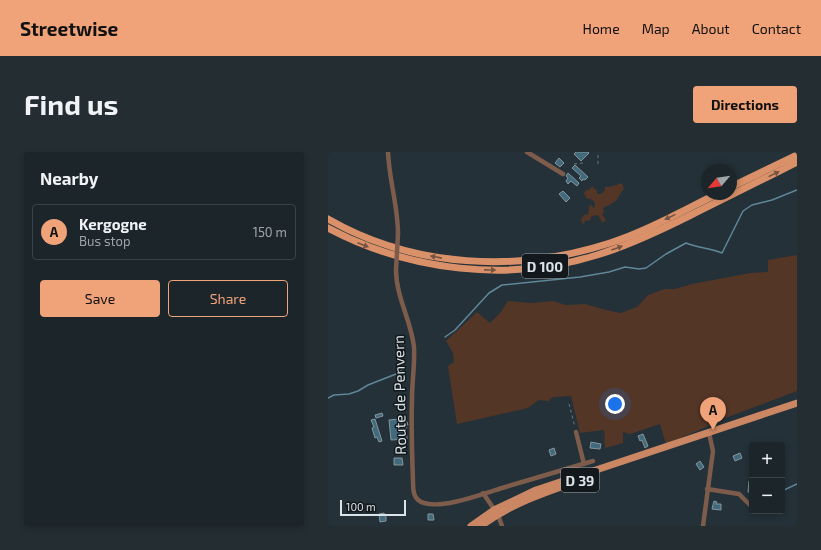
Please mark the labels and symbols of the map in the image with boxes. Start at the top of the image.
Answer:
north arrow [701,164,737,200]
one-way arrow [769,170,780,177]
one-way arrow [664,214,676,220]
one-way arrow [358,242,370,248]
one-way arrow [612,245,624,251]
one-way arrow [429,254,442,260]
road number: D 100 [522,254,568,278]
one-way arrow [484,267,497,273]
street label: Route de Penvern [389,335,409,455]
your location [605,394,625,414]
pin: A [700,397,726,430]
road number: D 39 [561,468,599,492]
scale bar [340,498,406,517]

